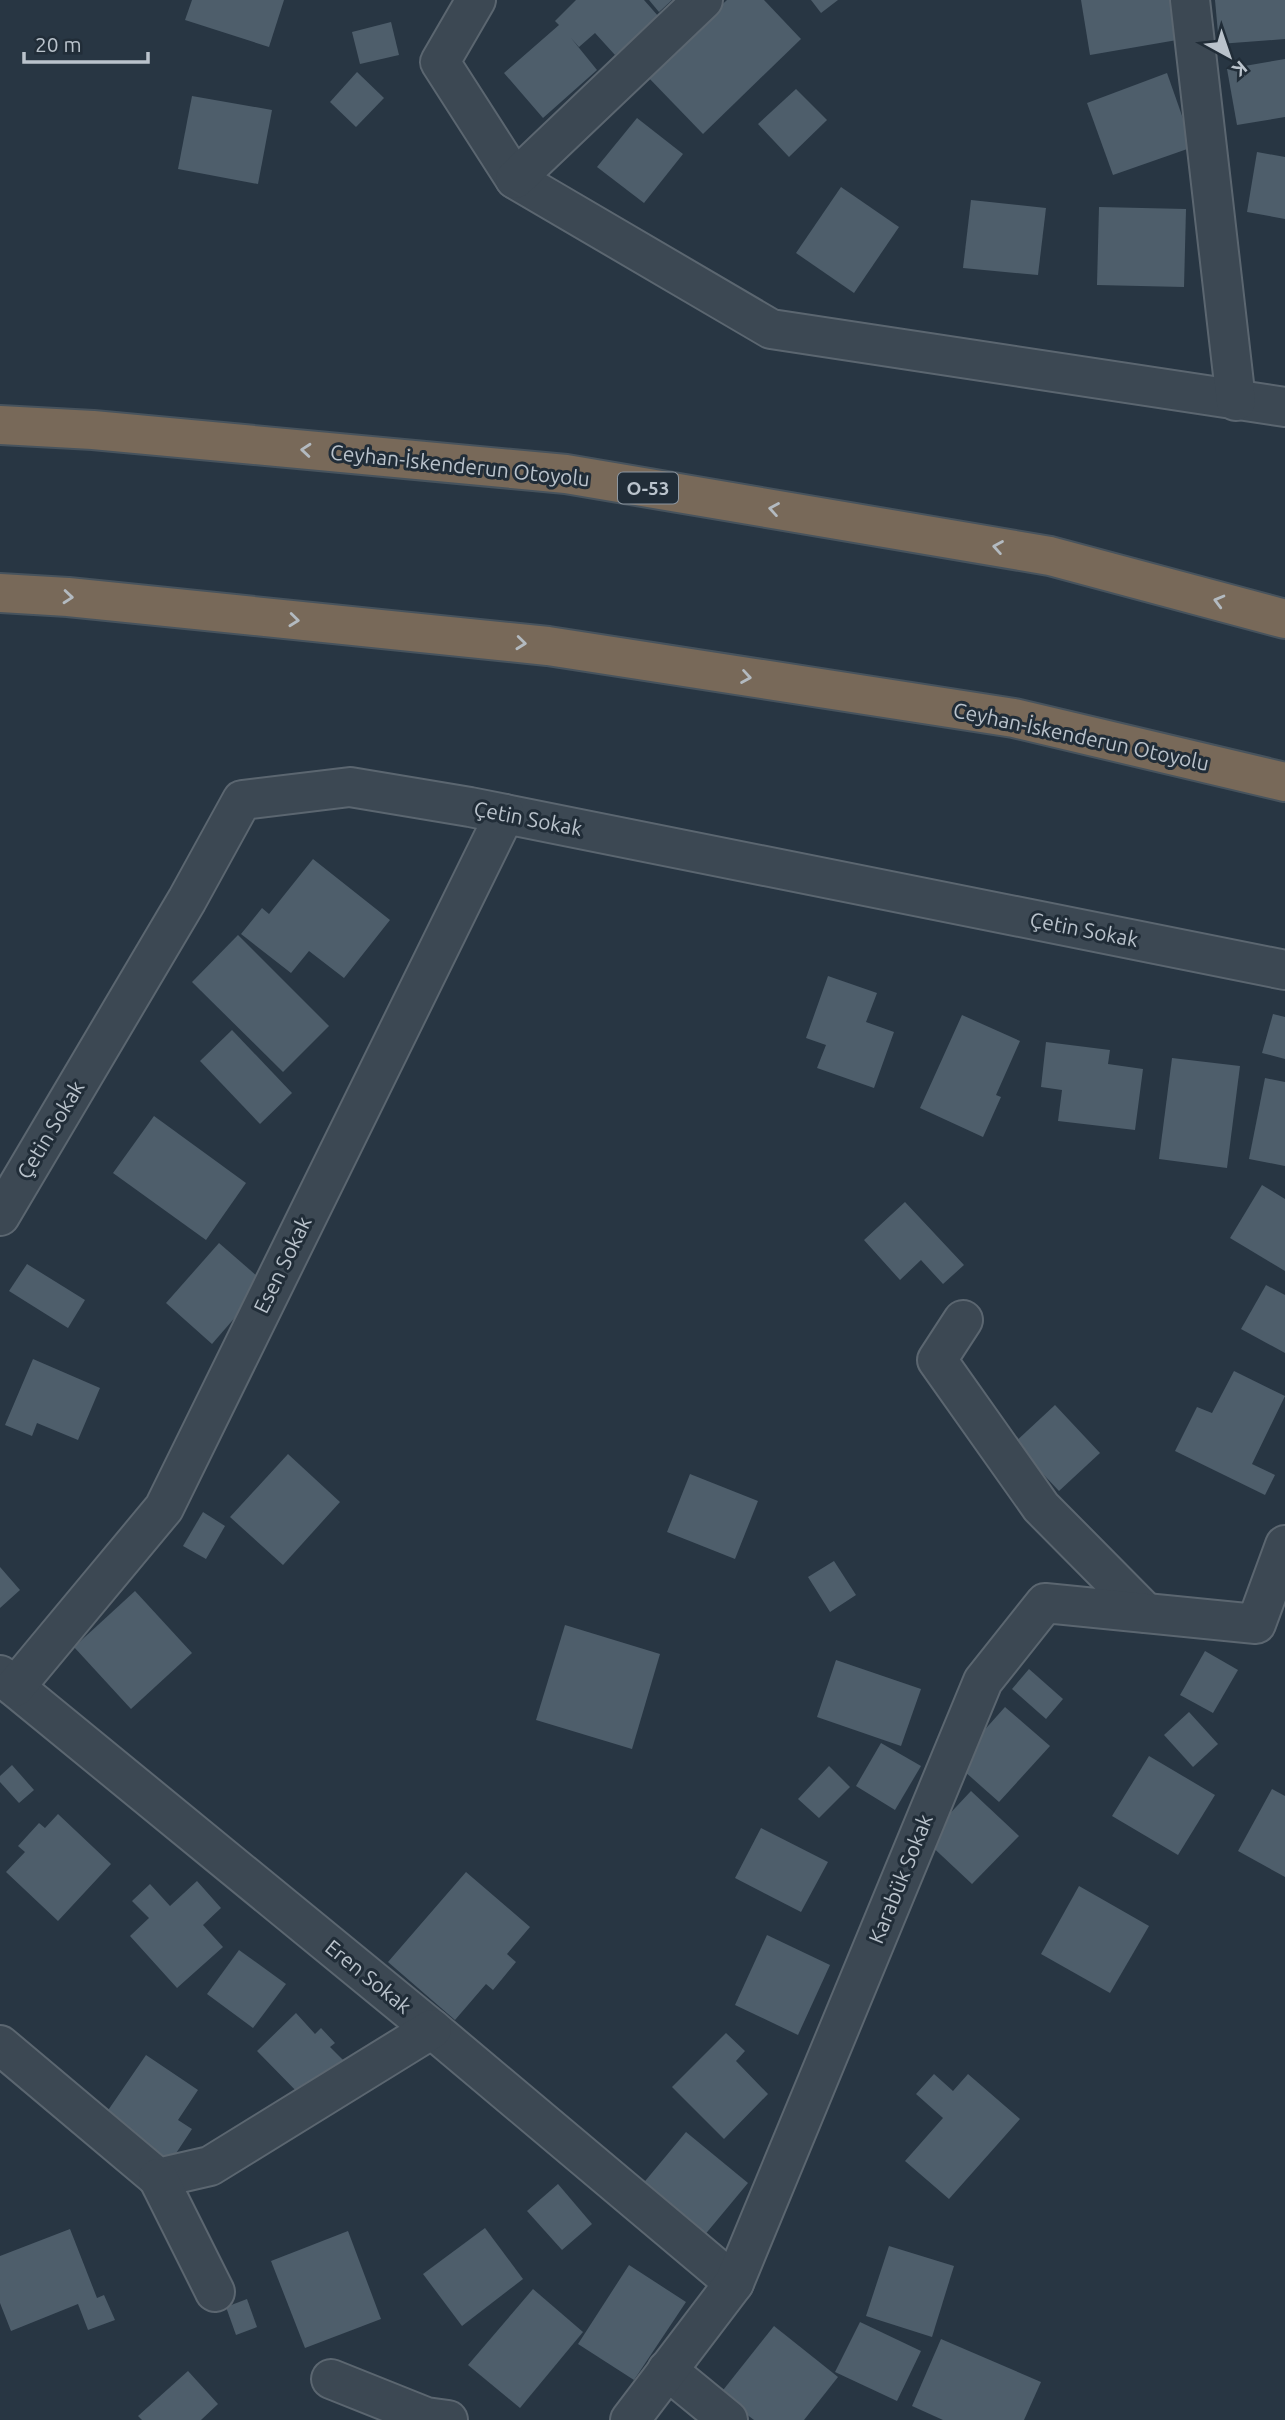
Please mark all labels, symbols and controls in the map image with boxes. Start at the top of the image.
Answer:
scale bar [24,21,149,65]
north arrow [1194,21,1264,91]
text: 20 m [35,32,82,56]
text: K [1228,57,1252,82]
street label: Ceyhan-İskenderun Otoyolu [329,439,591,491]
one-way arrow [300,443,311,458]
road number: O-53 [618,472,678,503]
one-way arrow [768,502,780,517]
one-way arrow [992,540,1004,555]
one-way arrow [63,589,74,604]
one-way arrow [1213,595,1225,610]
one-way arrow [289,612,300,627]
one-way arrow [515,636,527,651]
one-way arrow [740,669,752,684]
street label: Ceyhan-İskenderun Otoyolu [951,697,1211,775]
street label: Çetin Sokak [472,796,585,840]
street label: Çetin Sokak [1028,907,1141,951]
street label: Çetin Sokak [12,1076,89,1183]
street label: Esen Sokak [248,1212,316,1317]
street label: Karabük Sokak [863,1810,937,1947]
street label: Eren Sokak [321,1934,417,2018]

